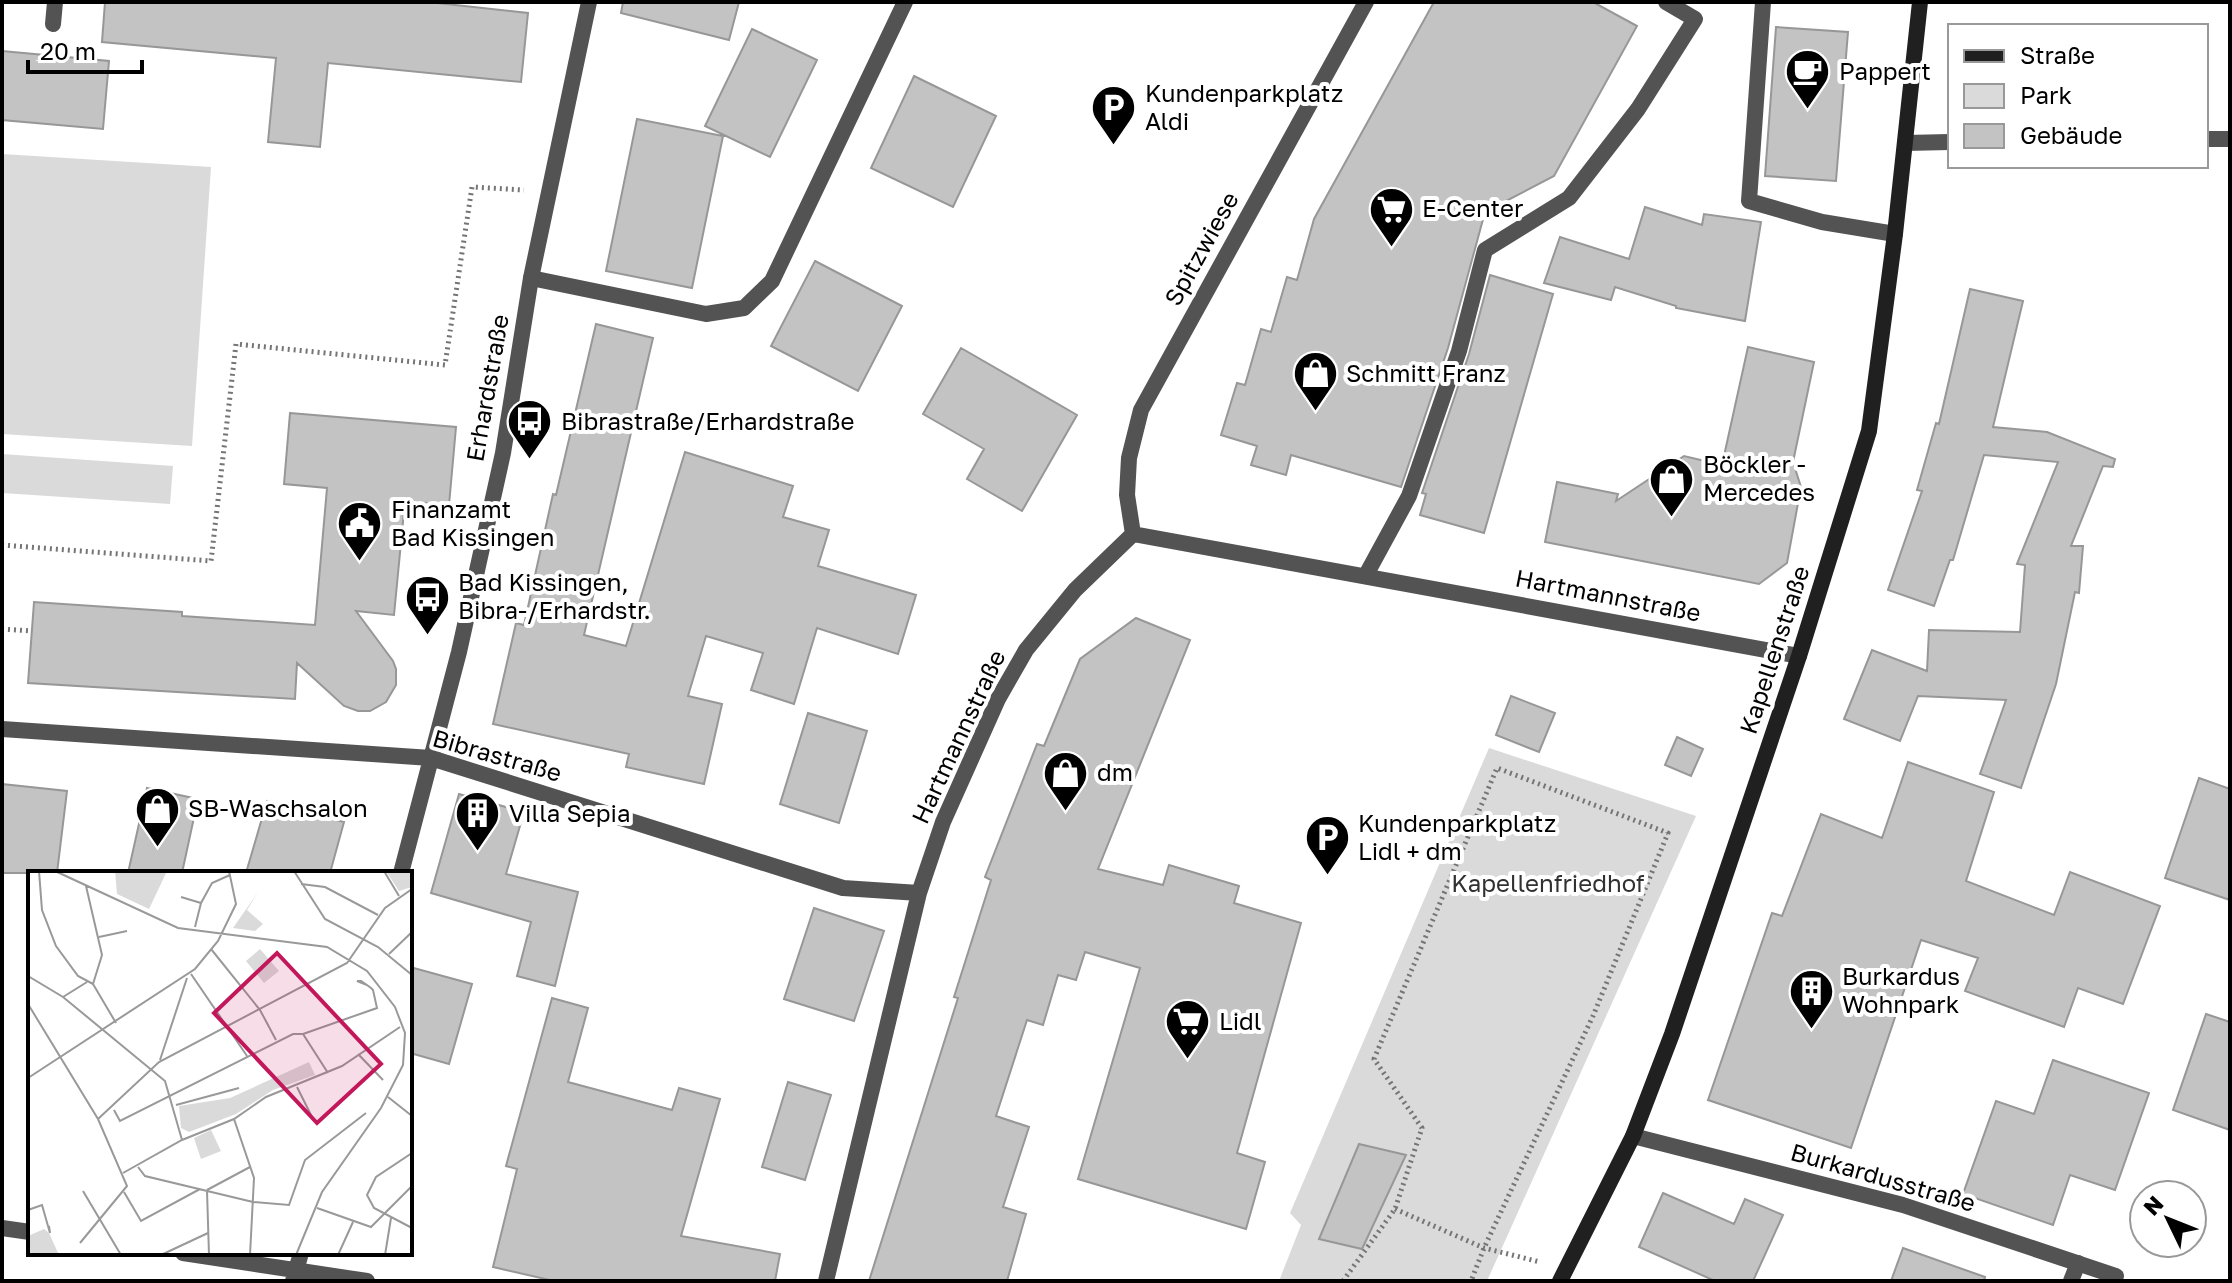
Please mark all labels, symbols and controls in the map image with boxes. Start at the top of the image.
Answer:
scale bar [28,24,142,74]
legend [1948,24,2208,168]
text: 20 m [40,36,96,65]
text: Straße [2020,40,2095,69]
cafe icon: Pappert [1784,48,1832,111]
place label: Pappert [1839,56,1931,85]
place label: Kundenparkplatz Aldi [1145,78,1343,135]
text: Park [2020,80,2072,109]
parking icon: Kundenparkplatz Aldi [1090,84,1138,147]
text: Gebäude [2020,120,2122,149]
supermarket icon: E-Center [1367,185,1415,248]
street label: Spitzwiese [1158,186,1244,310]
place label: E-Center [1422,193,1523,222]
street label: Erhardstraße [459,312,514,464]
shop icon: Schmitt Franz [1291,350,1339,413]
place label: Schmitt Franz [1346,358,1506,387]
bus stop icon: Bibrastraße/Erhardstraße [506,398,554,461]
place label: Bibrastraße/Erhardstraße [561,406,854,435]
place label: Böckler - Mercedes [1703,449,1815,506]
shop icon: Böckler - Mercedes [1648,455,1696,518]
place label: Finanzamt Bad Kissingen [391,494,554,551]
public building icon: Finanzamt Bad Kissingen [336,500,384,563]
street label: Hartmannstraße [1513,562,1704,627]
street label: Kapellenstraße [1733,562,1814,737]
place label: Bad Kissingen, Bibra-/Erhardstr. [458,567,651,624]
bus stop icon: Bad Kissingen, Bibra-/Erhardstr. [403,573,451,636]
street label: Hartmannstraße [905,645,1011,828]
street label: Bibrastraße [430,722,565,787]
shop icon: dm [1042,749,1090,812]
place label: dm [1097,757,1133,786]
shop icon: SB-Waschsalon [133,785,181,848]
building icon: Villa Sepia [454,790,502,853]
place label: SB-Waschsalon [188,793,368,822]
place label: Villa Sepia [509,798,630,827]
place label: Kundenparkplatz Lidl + dm [1358,808,1556,865]
parking icon: Kundenparkplatz Lidl + dm [1303,814,1351,877]
park label: Kapellenfriedhof [1451,868,1645,897]
inset map [28,871,412,1255]
place label: Burkardus Wohnpark [1842,961,1960,1018]
building icon: Burkardus Wohnpark [1787,967,1835,1030]
supermarket icon: Lidl [1164,998,1212,1061]
place label: Lidl [1219,1006,1262,1035]
street label: Burkardusstraße [1788,1136,1979,1217]
north arrow [2128,1179,2208,1259]
text: N [2137,1190,2169,1220]

